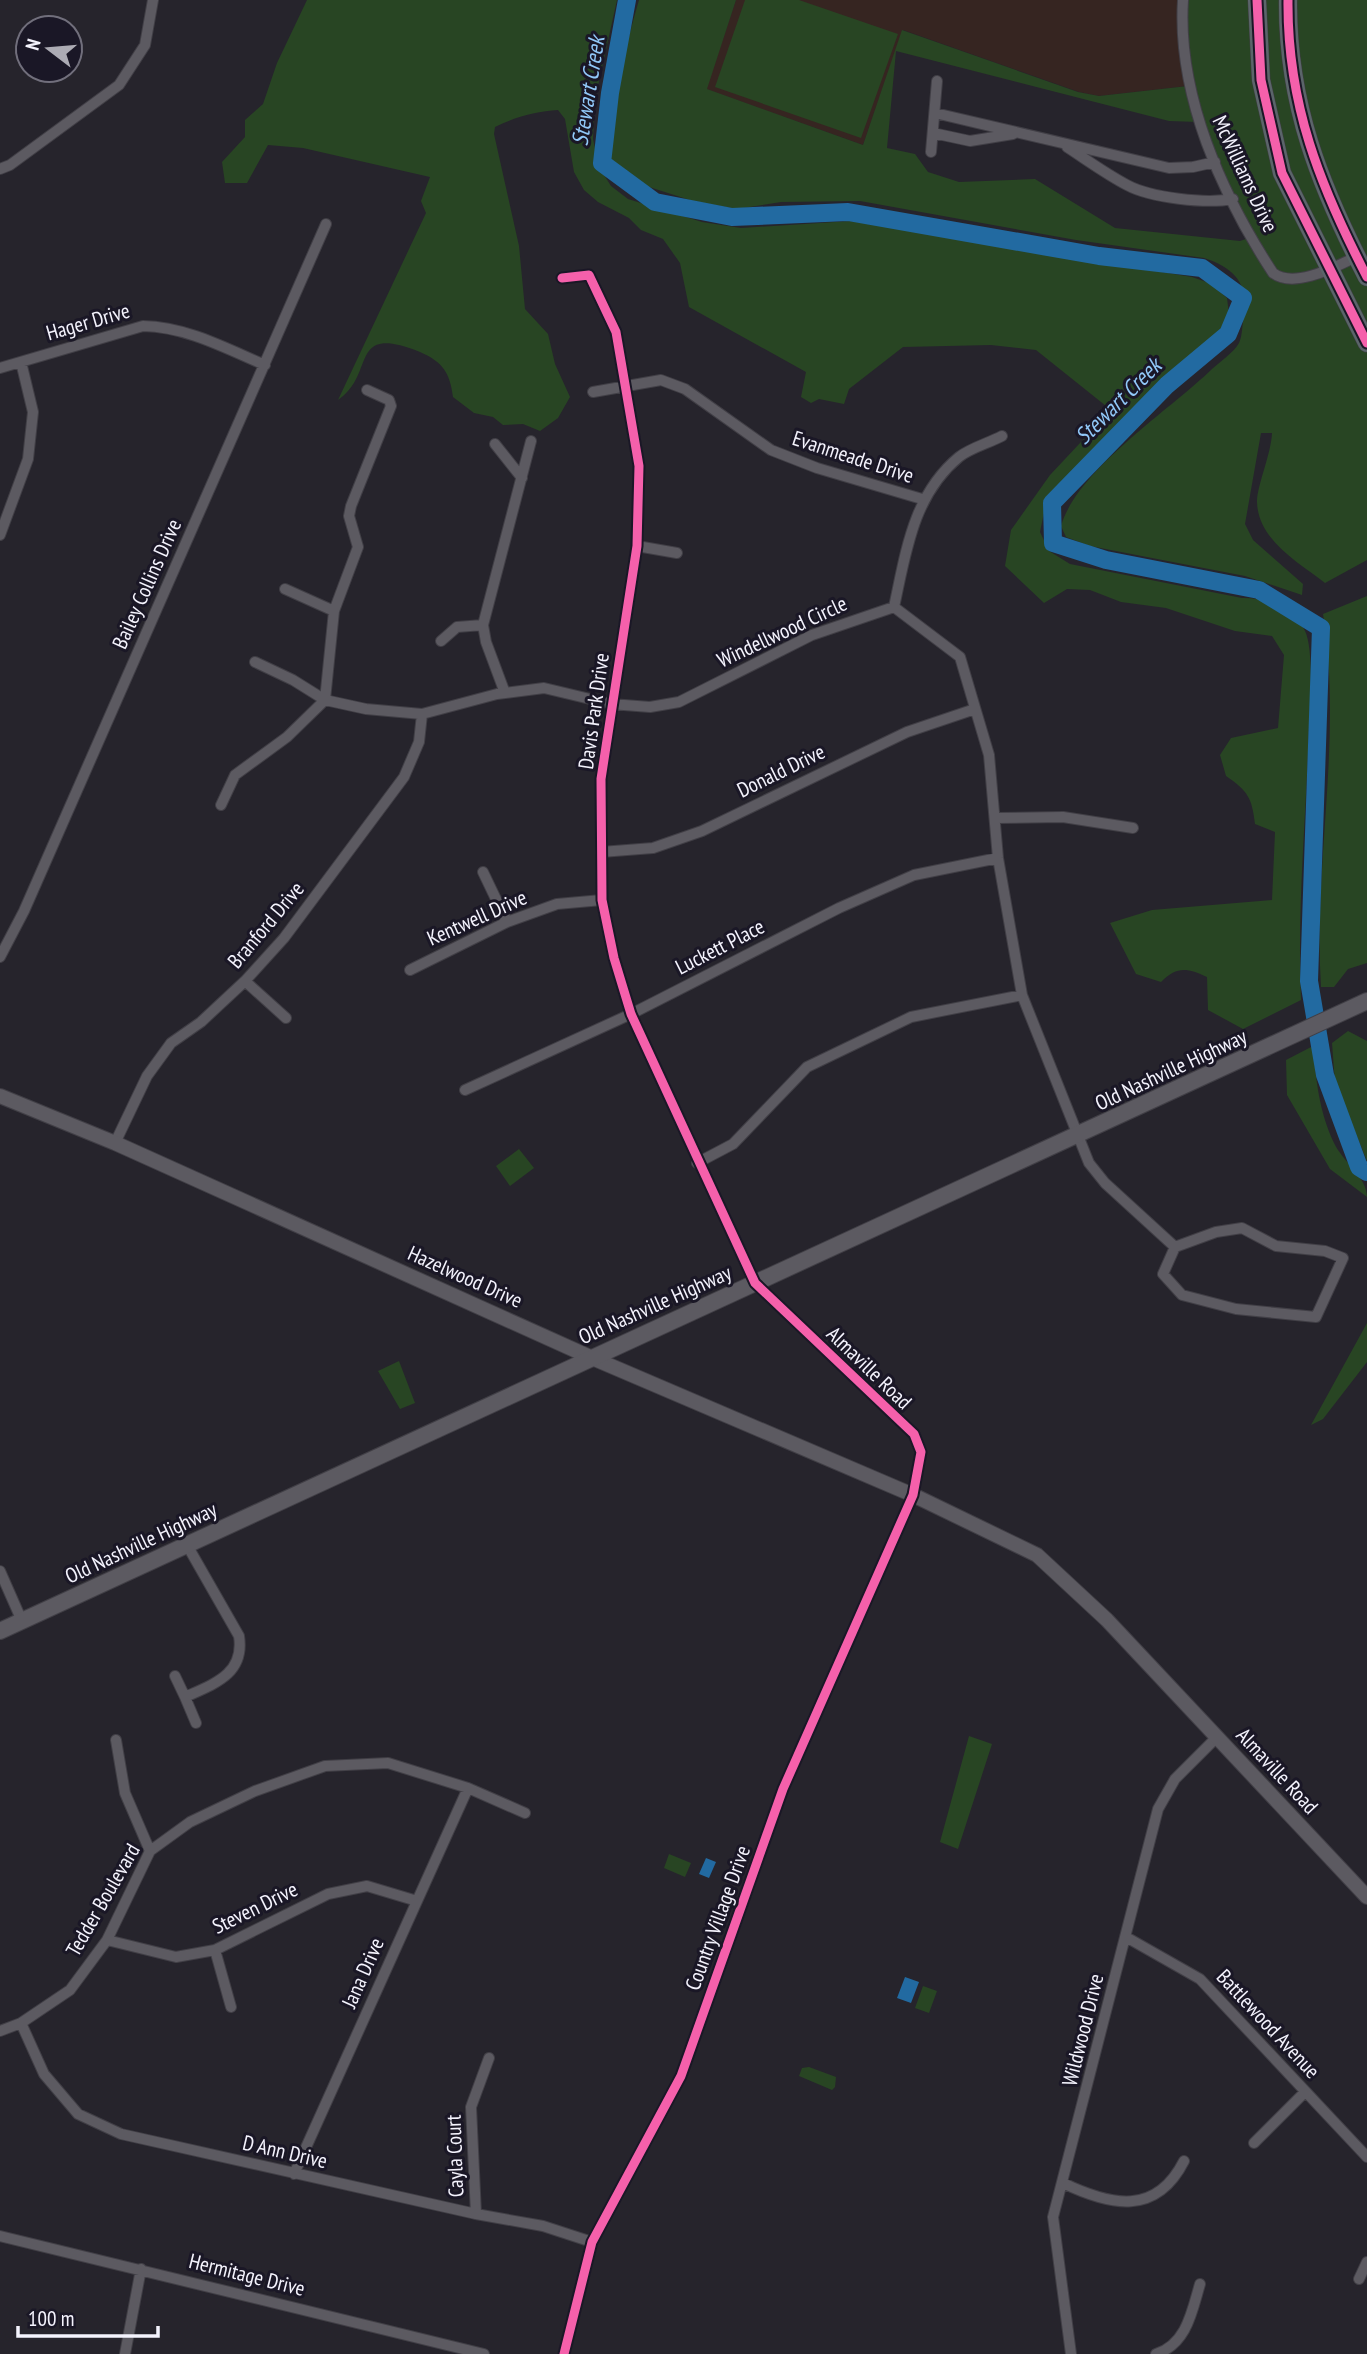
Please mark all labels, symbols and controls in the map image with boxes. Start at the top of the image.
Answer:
north arrow [14,14,84,84]
water label: Stewart Creek [565,31,611,148]
text: N [20,36,46,53]
street label: McWilliams Drive [1207,111,1284,236]
street label: Hager Drive [43,297,133,346]
water label: Stewart Creek [1068,349,1169,450]
street label: Evanmeade Drive [789,424,917,489]
street label: Bailey Collins Drive [106,515,187,653]
street label: Windellwood Circle [713,590,851,673]
street label: Davis Park Drive [572,651,615,771]
street label: Donald Drive [732,738,829,803]
street label: Branford Drive [222,876,310,974]
street label: Kentwell Drive [423,884,531,952]
street label: Luckett Place [671,913,769,980]
street label: Old Nashville Highway [1091,1023,1251,1117]
street label: Hazelwood Drive [404,1239,527,1314]
street label: Old Nashville Highway [574,1259,735,1350]
street label: Almaville Road [821,1320,918,1415]
street label: Old Nashville Highway [61,1496,221,1590]
street label: Almaville Road [1231,1722,1324,1819]
street label: Tedder Boulevard [59,1839,146,1961]
street label: Country Village Drive [679,1842,756,1994]
street label: Steven Drive [208,1875,302,1940]
street label: Jana Drive [335,1934,390,2013]
street label: Battlewood Avenue [1211,1963,1326,2084]
street label: Wildwood Drive [1056,1971,1109,2089]
street label: Cayla Court [440,2114,469,2198]
street label: D Ann Drive [240,2129,330,2174]
street label: Hermitage Drive [186,2247,308,2302]
scale bar [18,2294,158,2338]
text: 100 m [28,2305,74,2332]

